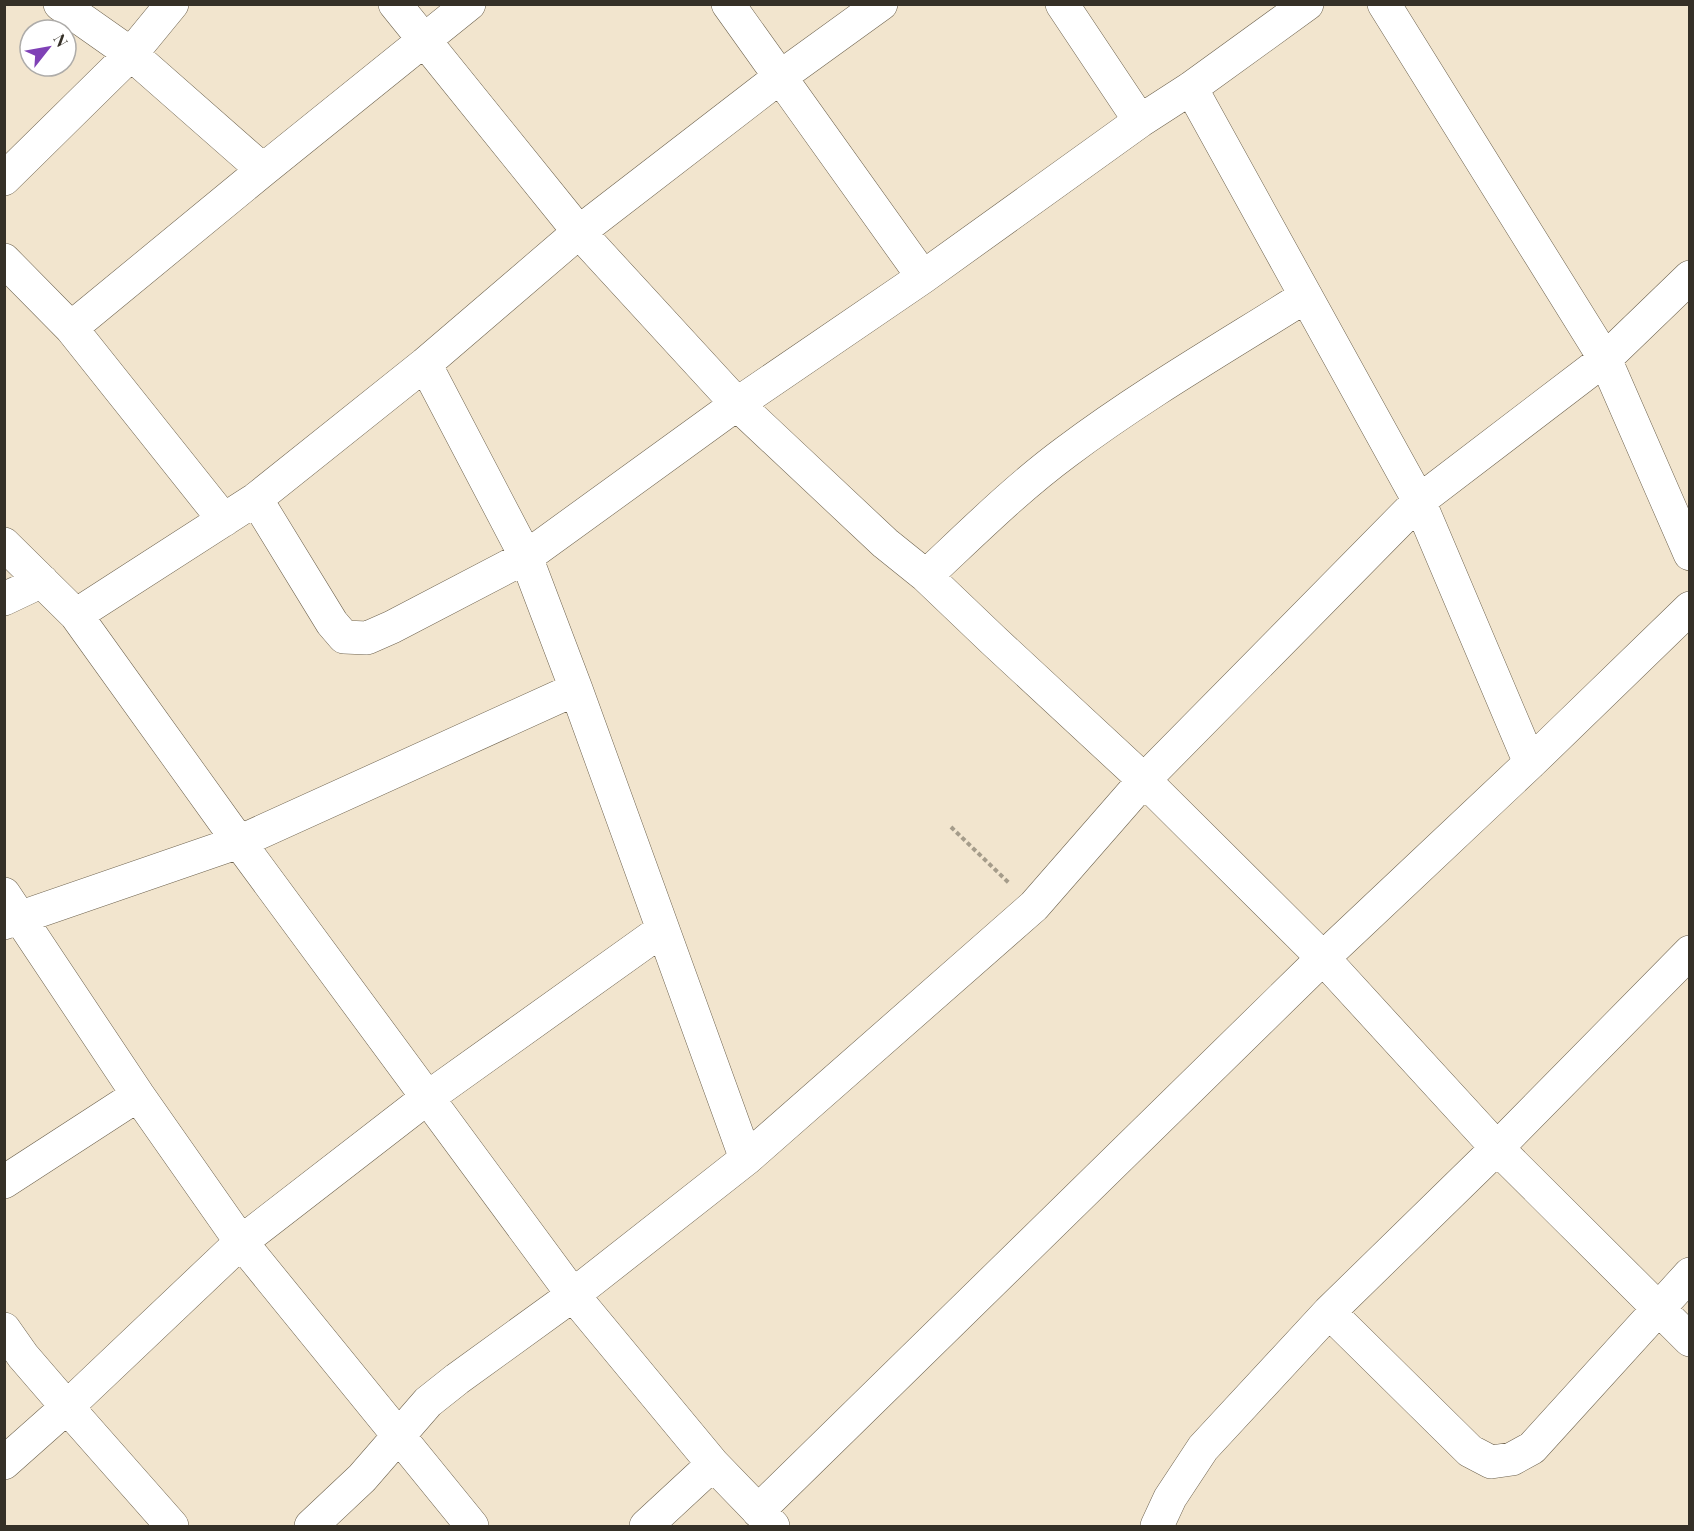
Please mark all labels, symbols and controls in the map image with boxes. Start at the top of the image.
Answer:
north arrow [18,18,78,78]
text: N [49,30,73,51]

